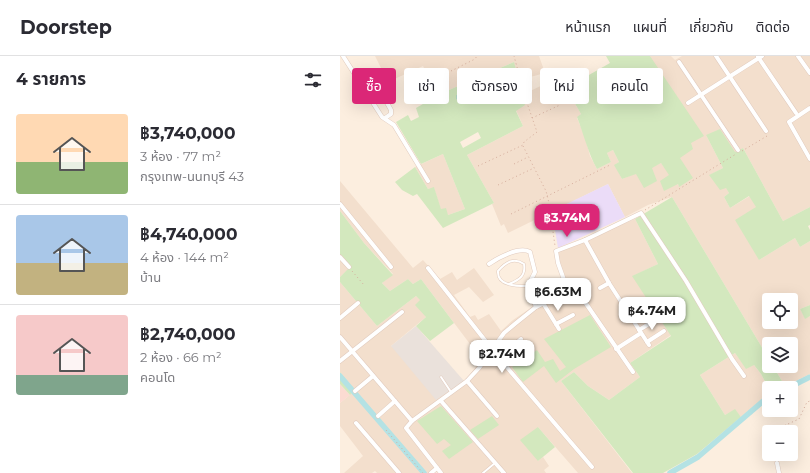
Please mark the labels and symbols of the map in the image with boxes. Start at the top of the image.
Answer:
pin: ฿3.74M [534,204,600,238]
pin: ฿6.63M [525,278,591,312]
pin: ฿4.74M [619,297,685,331]
pin: ฿2.74M [469,340,535,374]

